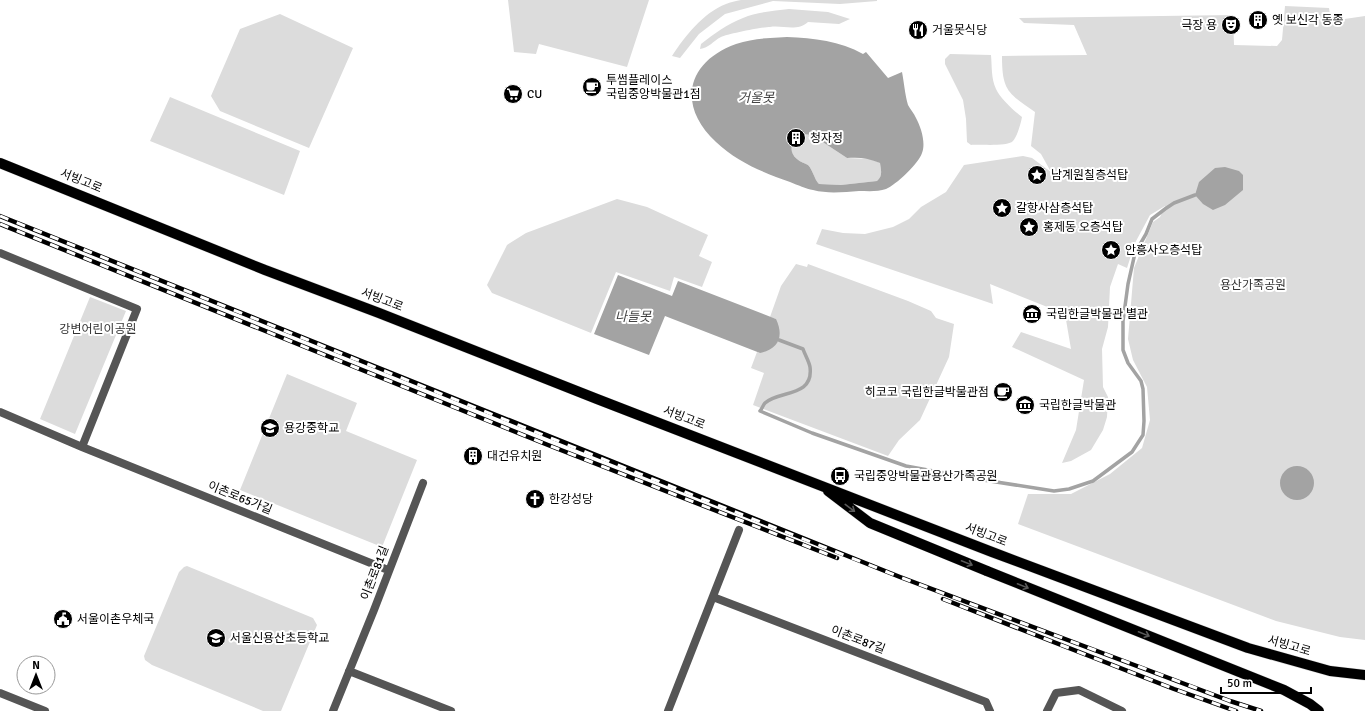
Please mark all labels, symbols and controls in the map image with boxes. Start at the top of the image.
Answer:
building icon: 옛 보신각 동종 [1247,9,1269,31]
place label: 옛 보신각 동종 [1272,13,1344,28]
theatre icon: 극장 용 [1220,14,1242,36]
place label: 극장 용 [1181,18,1217,33]
restaurant icon: 거울못식당 [907,19,929,41]
place label: 거울못식당 [932,23,987,38]
place label: 투썸플레이스 국립중앙박물관1점 [606,73,701,102]
cafe icon: 투썸플레이스 국립중앙박물관1점 [581,76,603,98]
supermarket icon: CU [502,83,524,105]
place label: CU [527,87,542,102]
water label: 거울못 [738,90,775,106]
building icon: 청자정 [785,127,807,149]
place label: 청자정 [810,131,843,146]
place icon: 남계원칠층석탑 [1026,164,1048,186]
street label: 서빙고로 [58,166,104,196]
place label: 남계원칠층석탑 [1051,168,1128,183]
place icon: 갈항사삼층석탑 [991,197,1013,219]
place label: 갈항사삼층석탑 [1016,201,1093,216]
place icon: 홍제동 오층석탑 [1018,216,1040,238]
place label: 홍제동 오층석탑 [1043,220,1123,235]
place icon: 안흥사오층석탑 [1100,239,1122,261]
place label: 안흥사오층석탑 [1125,243,1202,258]
park label: 용산가족공원 [1220,278,1286,293]
street label: 서빙고로 [359,285,405,315]
museum icon: 국립한글박물관 별관 [1021,303,1043,325]
place label: 국립한글박물관 별관 [1046,307,1148,322]
water label: 나들못 [615,309,652,325]
park label: 강변어린이공원 [59,322,137,337]
cafe icon: 히코코 국립한글박물관점 [992,381,1014,403]
place label: 히코코 국립한글박물관점 [865,385,989,400]
museum icon: 국립한글박물관 [1014,394,1036,416]
place label: 국립한글박물관 [1039,398,1116,413]
street label: 서빙고로 [661,403,707,433]
school or university icon: 용강중학교 [259,417,281,439]
place label: 용강중학교 [284,421,339,436]
building icon: 대건유치원 [462,445,484,467]
place label: 대건유치원 [487,449,542,464]
bus stop icon: 국립중앙박물관용산가족공원 [829,465,851,487]
place label: 국립중앙박물관용산가족공원 [854,469,998,484]
street label: 이촌로65가길 [206,478,274,518]
church icon: 한강성당 [524,488,546,510]
place label: 한강성당 [549,492,593,507]
one-way arrow [844,503,855,512]
street label: 서빙고로 [963,520,1009,550]
street label: 이촌로81길 [358,544,392,602]
one-way arrow [960,559,972,567]
one-way arrow [1017,582,1029,590]
public building icon: 서울이촌우체국 [52,608,74,630]
place label: 서울이촌우체국 [77,612,154,627]
street label: 이촌로87길 [829,623,887,657]
school or university icon: 서울신용산초등학교 [205,627,227,649]
place label: 서울신용산초등학교 [230,631,329,646]
one-way arrow [1137,631,1149,638]
street label: 서빙고로 [1266,633,1312,659]
north arrow [16,655,56,695]
text: N [32,659,40,672]
scale bar [1221,669,1311,695]
text: 50 m [1227,676,1252,691]

